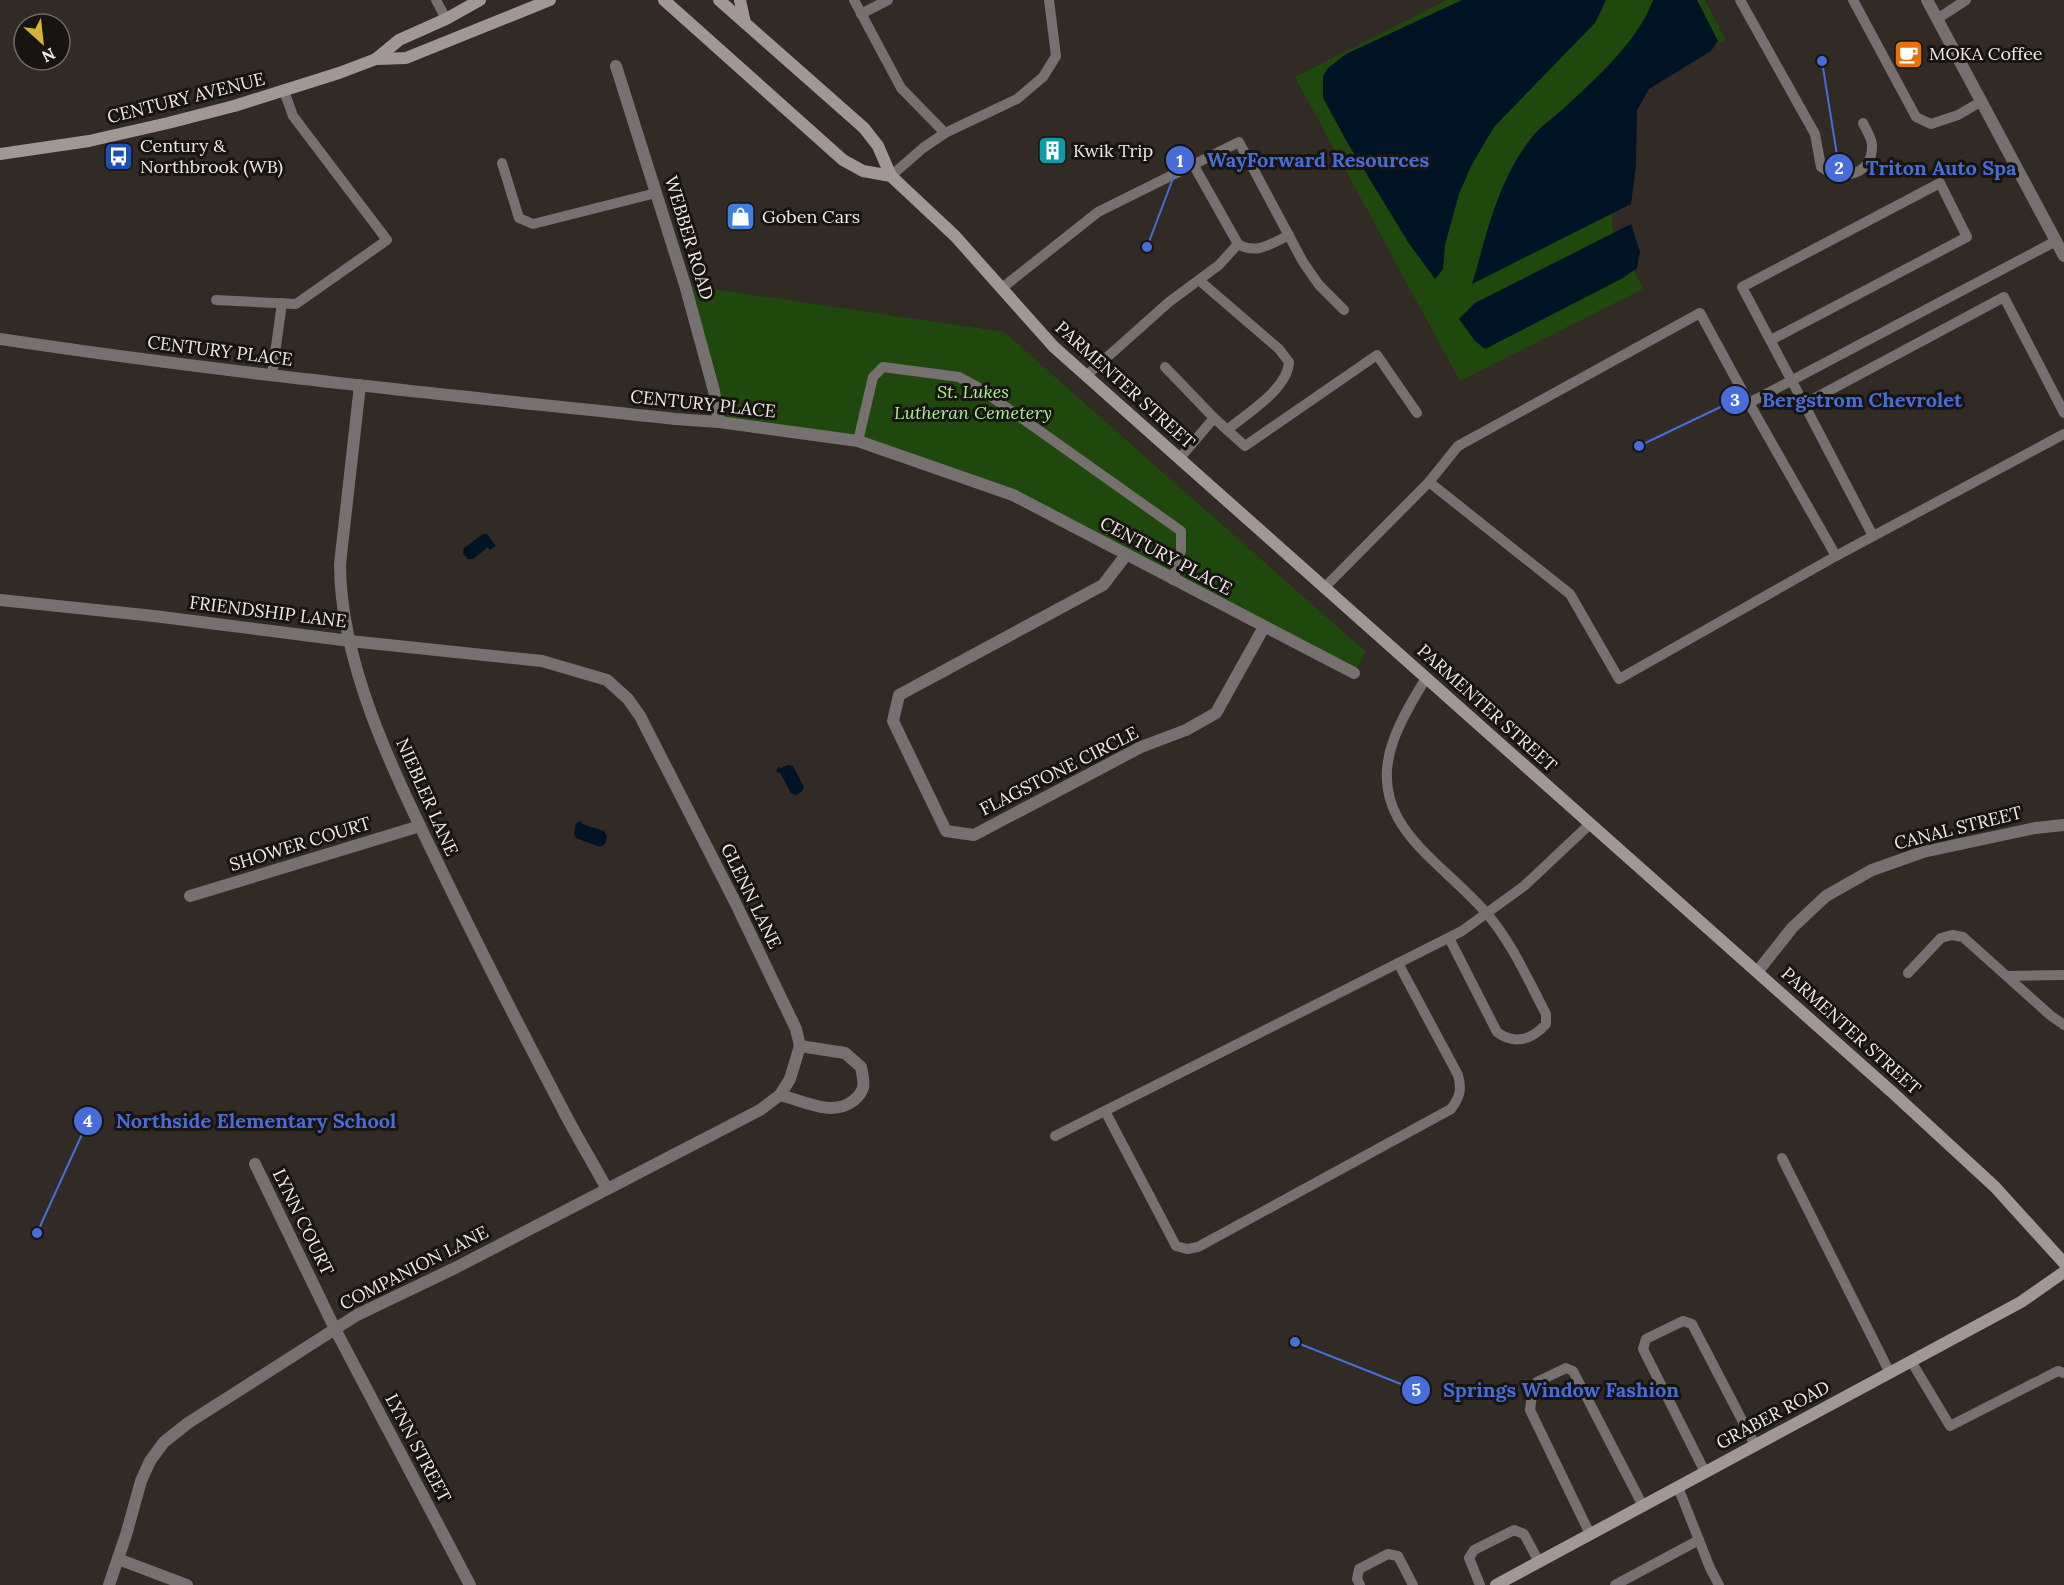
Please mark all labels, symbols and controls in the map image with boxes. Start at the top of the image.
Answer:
north arrow [12,12,72,72]
cafe icon: MOKA Coffee [1892,38,1924,70]
place label: MOKA Coffee [1929,42,2043,65]
text: N [39,44,59,67]
street label: CENTURY AVENUE [105,67,267,128]
place label: Century & Northbrook (WB) [140,134,283,178]
building icon: Kwik Trip [1036,135,1068,167]
place label: Kwik Trip [1073,139,1153,162]
bus stop icon: Century & Northbrook (WB) [103,140,135,172]
callout: WayForward Resources [1165,141,1441,179]
text: WayForward Resources [1207,147,1429,172]
text: 1 [1176,149,1184,172]
callout: Triton Auto Spa [1824,149,2029,187]
text: Triton Auto Spa [1866,155,2017,180]
text: 2 [1834,156,1844,179]
street label: WEBBER ROAD [660,173,719,303]
shop icon: Goben Cars [725,201,757,233]
place label: Goben Cars [762,205,860,228]
street label: PARMENTER STREET [1051,316,1200,454]
street label: CENTURY PLACE [146,330,294,371]
park label: St. Lukes Lutheran Cemetery [894,380,1052,424]
callout: Bergstrom Chevrolet [1720,381,1975,419]
street label: CENTURY PLACE [629,384,777,423]
text: Bergstrom Chevrolet [1762,387,1963,412]
text: 3 [1730,388,1740,411]
street label: CENTURY PLACE [1096,511,1236,600]
street label: FRIENDSHIP LANE [188,590,348,633]
street label: PARMENTER STREET [1413,639,1562,777]
street label: FLAGSTONE CIRCLE [976,721,1142,821]
street label: NIEBLER LANE [391,734,464,859]
street label: CANAL STREET [1892,800,2025,854]
street label: SHOWER COURT [226,811,374,876]
street label: GLENN LANE [716,839,787,952]
street label: PARMENTER STREET [1777,962,1926,1100]
callout: Northside Elementary School [73,1102,408,1140]
text: Northside Elementary School [116,1108,396,1133]
text: 4 [83,1109,93,1132]
street label: LYNN COURT [268,1165,339,1279]
street label: COMPANION LANE [336,1220,492,1315]
callout: Springs Window Fashion [1401,1371,1691,1409]
street label: GRABER ROAD [1712,1375,1834,1454]
text: Springs Window Fashion [1443,1377,1679,1402]
text: 5 [1411,1378,1421,1401]
street label: LYNN STREET [380,1390,457,1506]

